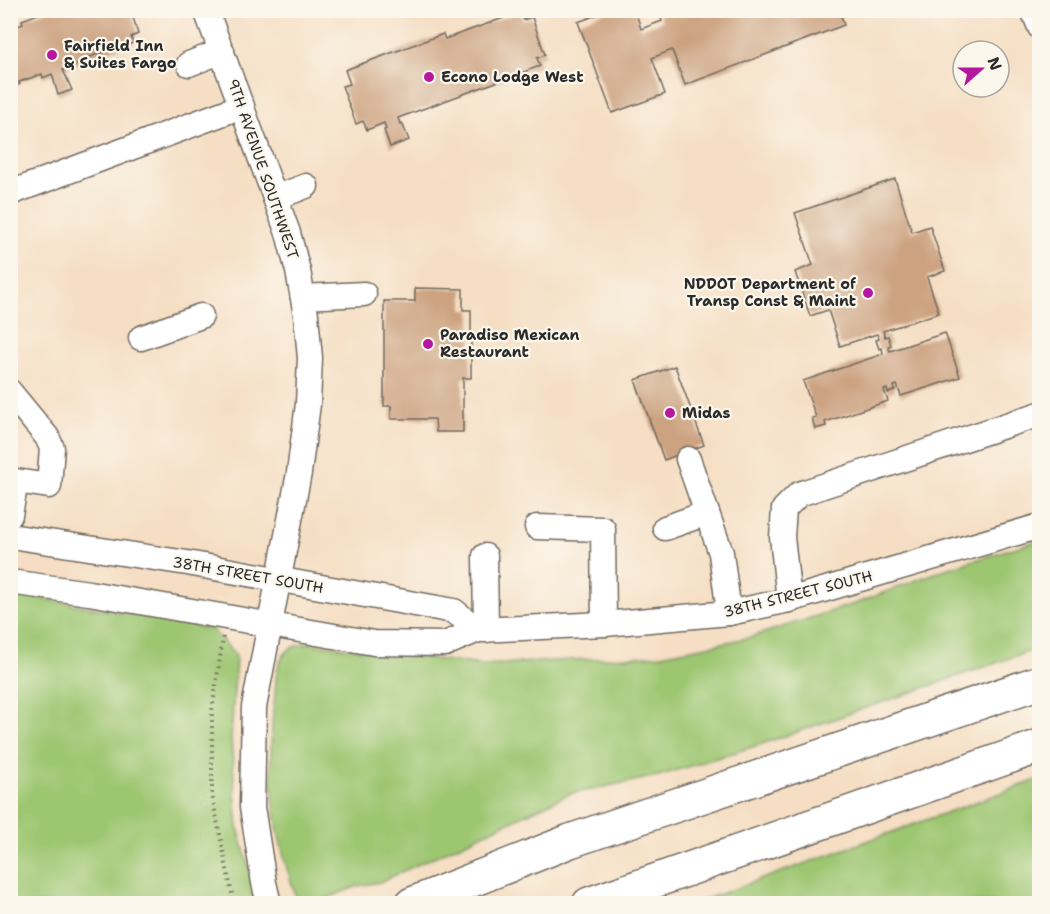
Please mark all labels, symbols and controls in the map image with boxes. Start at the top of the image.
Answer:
place label: Fairfield Inn & Suites Fargo [64,36,177,73]
north arrow [951,39,1011,99]
marker: Fairfield Inn & Suites Fargo [45,48,59,62]
text: N [982,54,1007,73]
place label: Econo Lodge West [441,67,584,87]
marker: Econo Lodge West [422,70,436,84]
street label: 9TH AVENUE SOUTHWEST [223,76,303,262]
place label: NDDOT Department of Transp Const & Maint [684,274,856,311]
marker: NDDOT Department of Transp Const & Maint [861,286,875,300]
place label: Paradiso Mexican Restaurant [440,325,579,362]
marker: Paradiso Mexican Restaurant [421,337,435,351]
place label: Midas [682,403,731,423]
marker: Midas [663,406,677,420]
street label: 38TH STREET SOUTH [171,552,325,598]
street label: 38TH STREET SOUTH [721,566,875,622]

